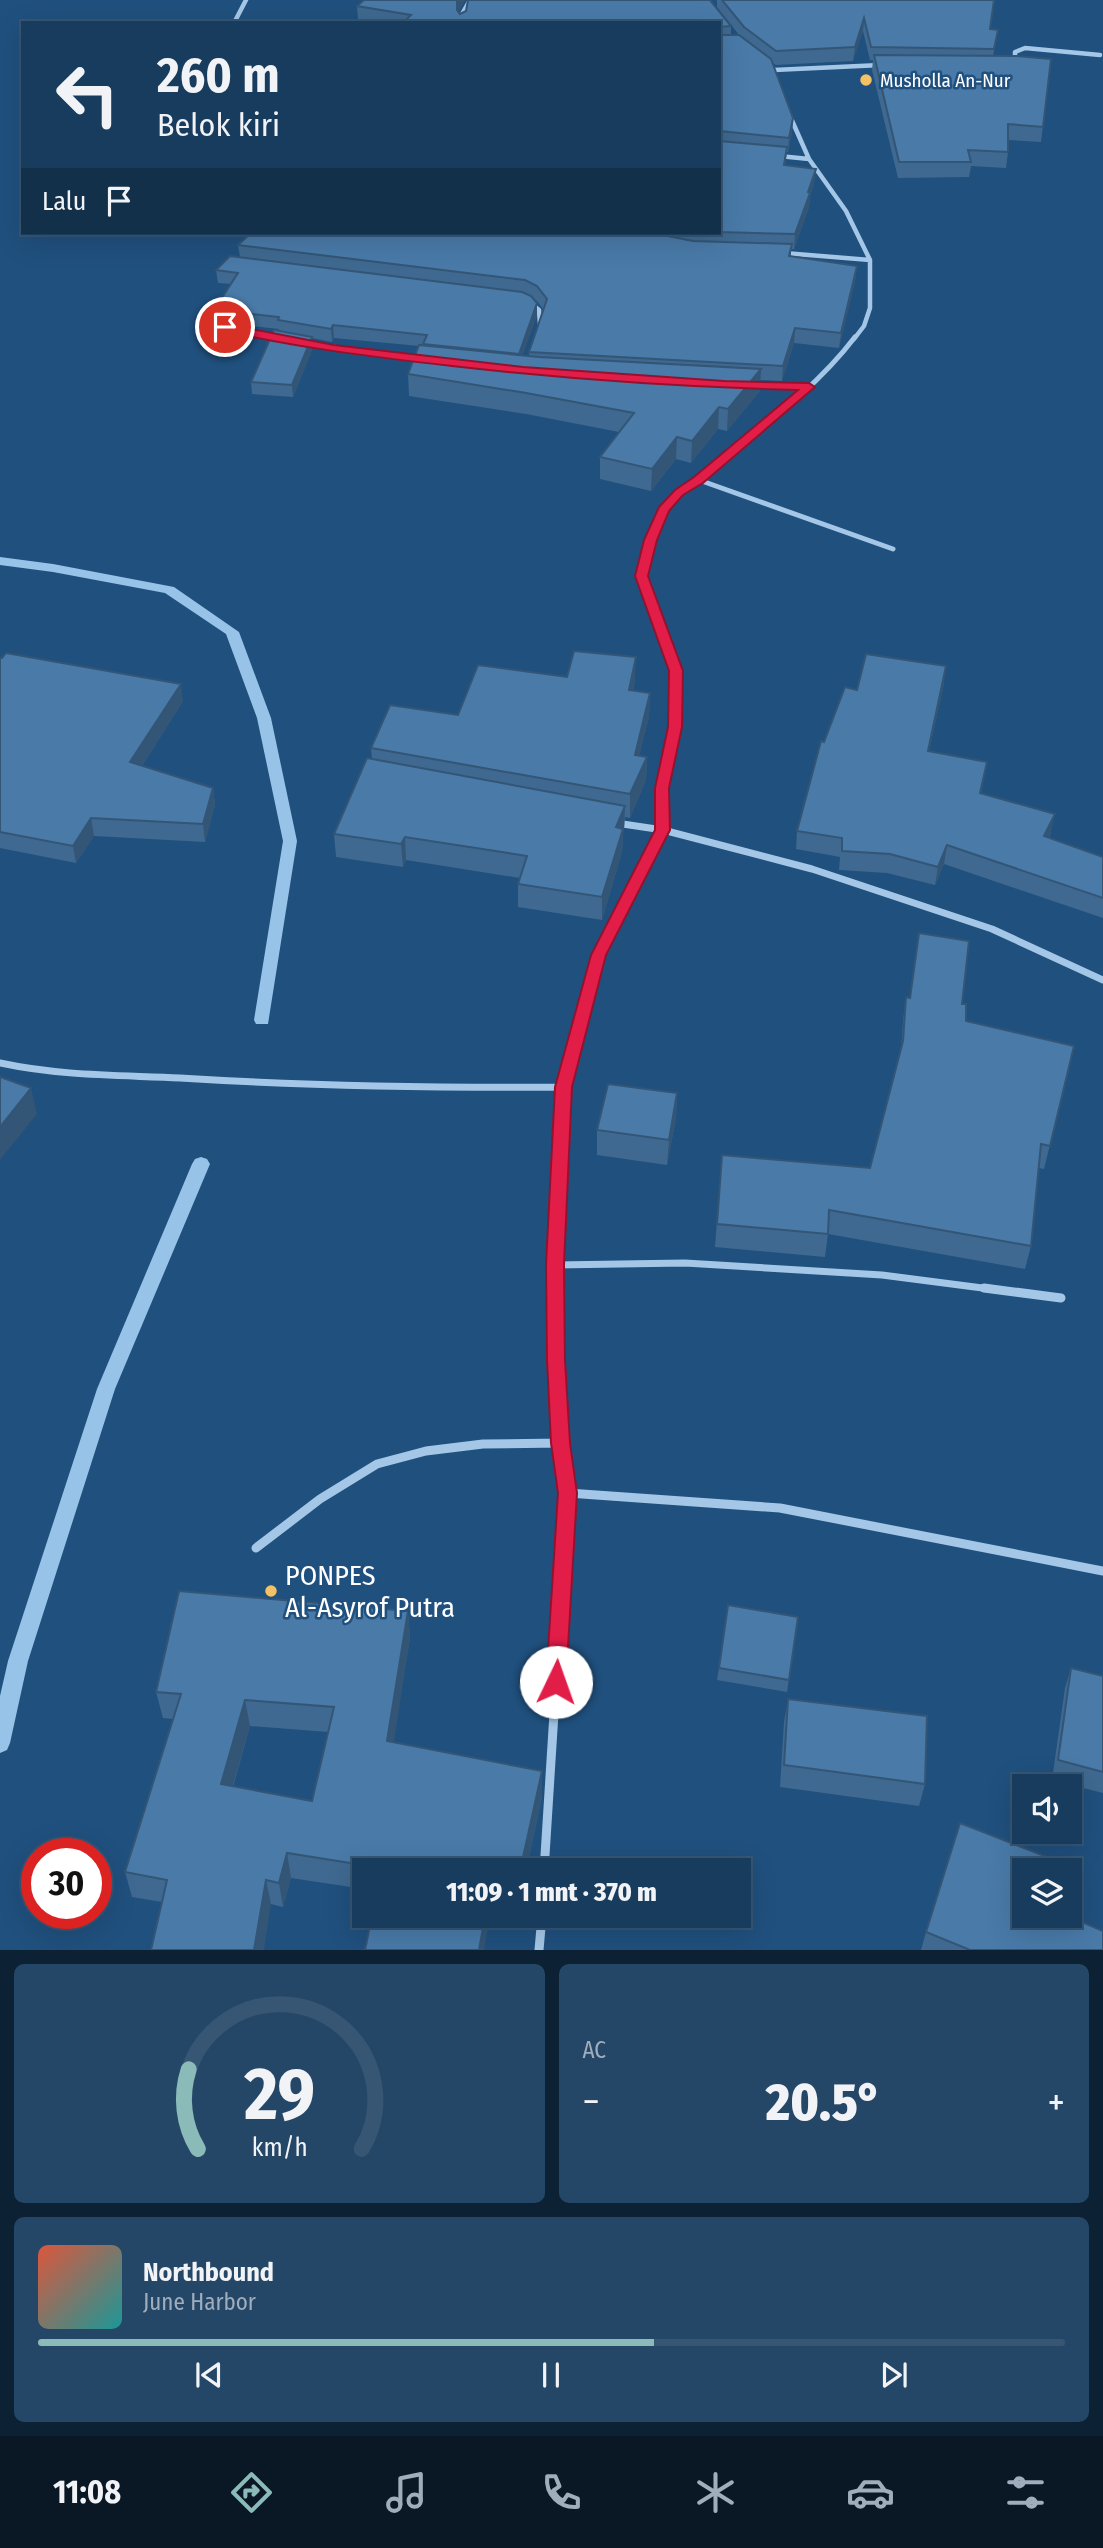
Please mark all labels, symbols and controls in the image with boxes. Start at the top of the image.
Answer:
text: 260 m [157,46,280,105]
icon: left [42,49,133,140]
place label: Musholla An-Nur [880,69,1011,92]
marker: Musholla An-Nur [858,72,874,88]
text: Belok kiri [157,106,280,144]
icon: arrive [100,182,138,220]
text: Lalu [42,186,86,217]
pin [195,297,255,357]
icon: arrive [206,308,244,346]
place label: PONPES Al-Asyrof Putra [285,1559,455,1624]
marker: PONPES Al-Asyrof Putra [263,1583,279,1599]
position arrow [519,1645,593,1719]
map controls [1012,1774,1082,1928]
button: sound [1012,1774,1082,1844]
speed limit sign: 30 [21,1838,112,1929]
button: layers [1012,1858,1082,1928]
text: 11:09 · 1 mnt · 370 m [446,1877,657,1908]
text: AC [583,2036,606,2064]
text: 29 [243,2052,315,2139]
text: 20.5° [766,2071,881,2134]
text: − [583,2079,600,2125]
text: + [1048,2079,1065,2125]
text: km/h [251,2133,307,2163]
text: Northbound [143,2257,274,2288]
text: June Harbor [143,2288,256,2316]
icon: previous [190,2356,228,2394]
icon: pause [532,2356,570,2394]
icon: next [875,2356,913,2394]
icon: directions [227,2468,276,2517]
icon: music [382,2468,431,2517]
icon: phone [537,2468,586,2517]
icon: climate [691,2468,740,2517]
icon: car [846,2468,895,2517]
icon: filters [1001,2468,1050,2517]
text: 11:08 [53,2473,121,2511]

